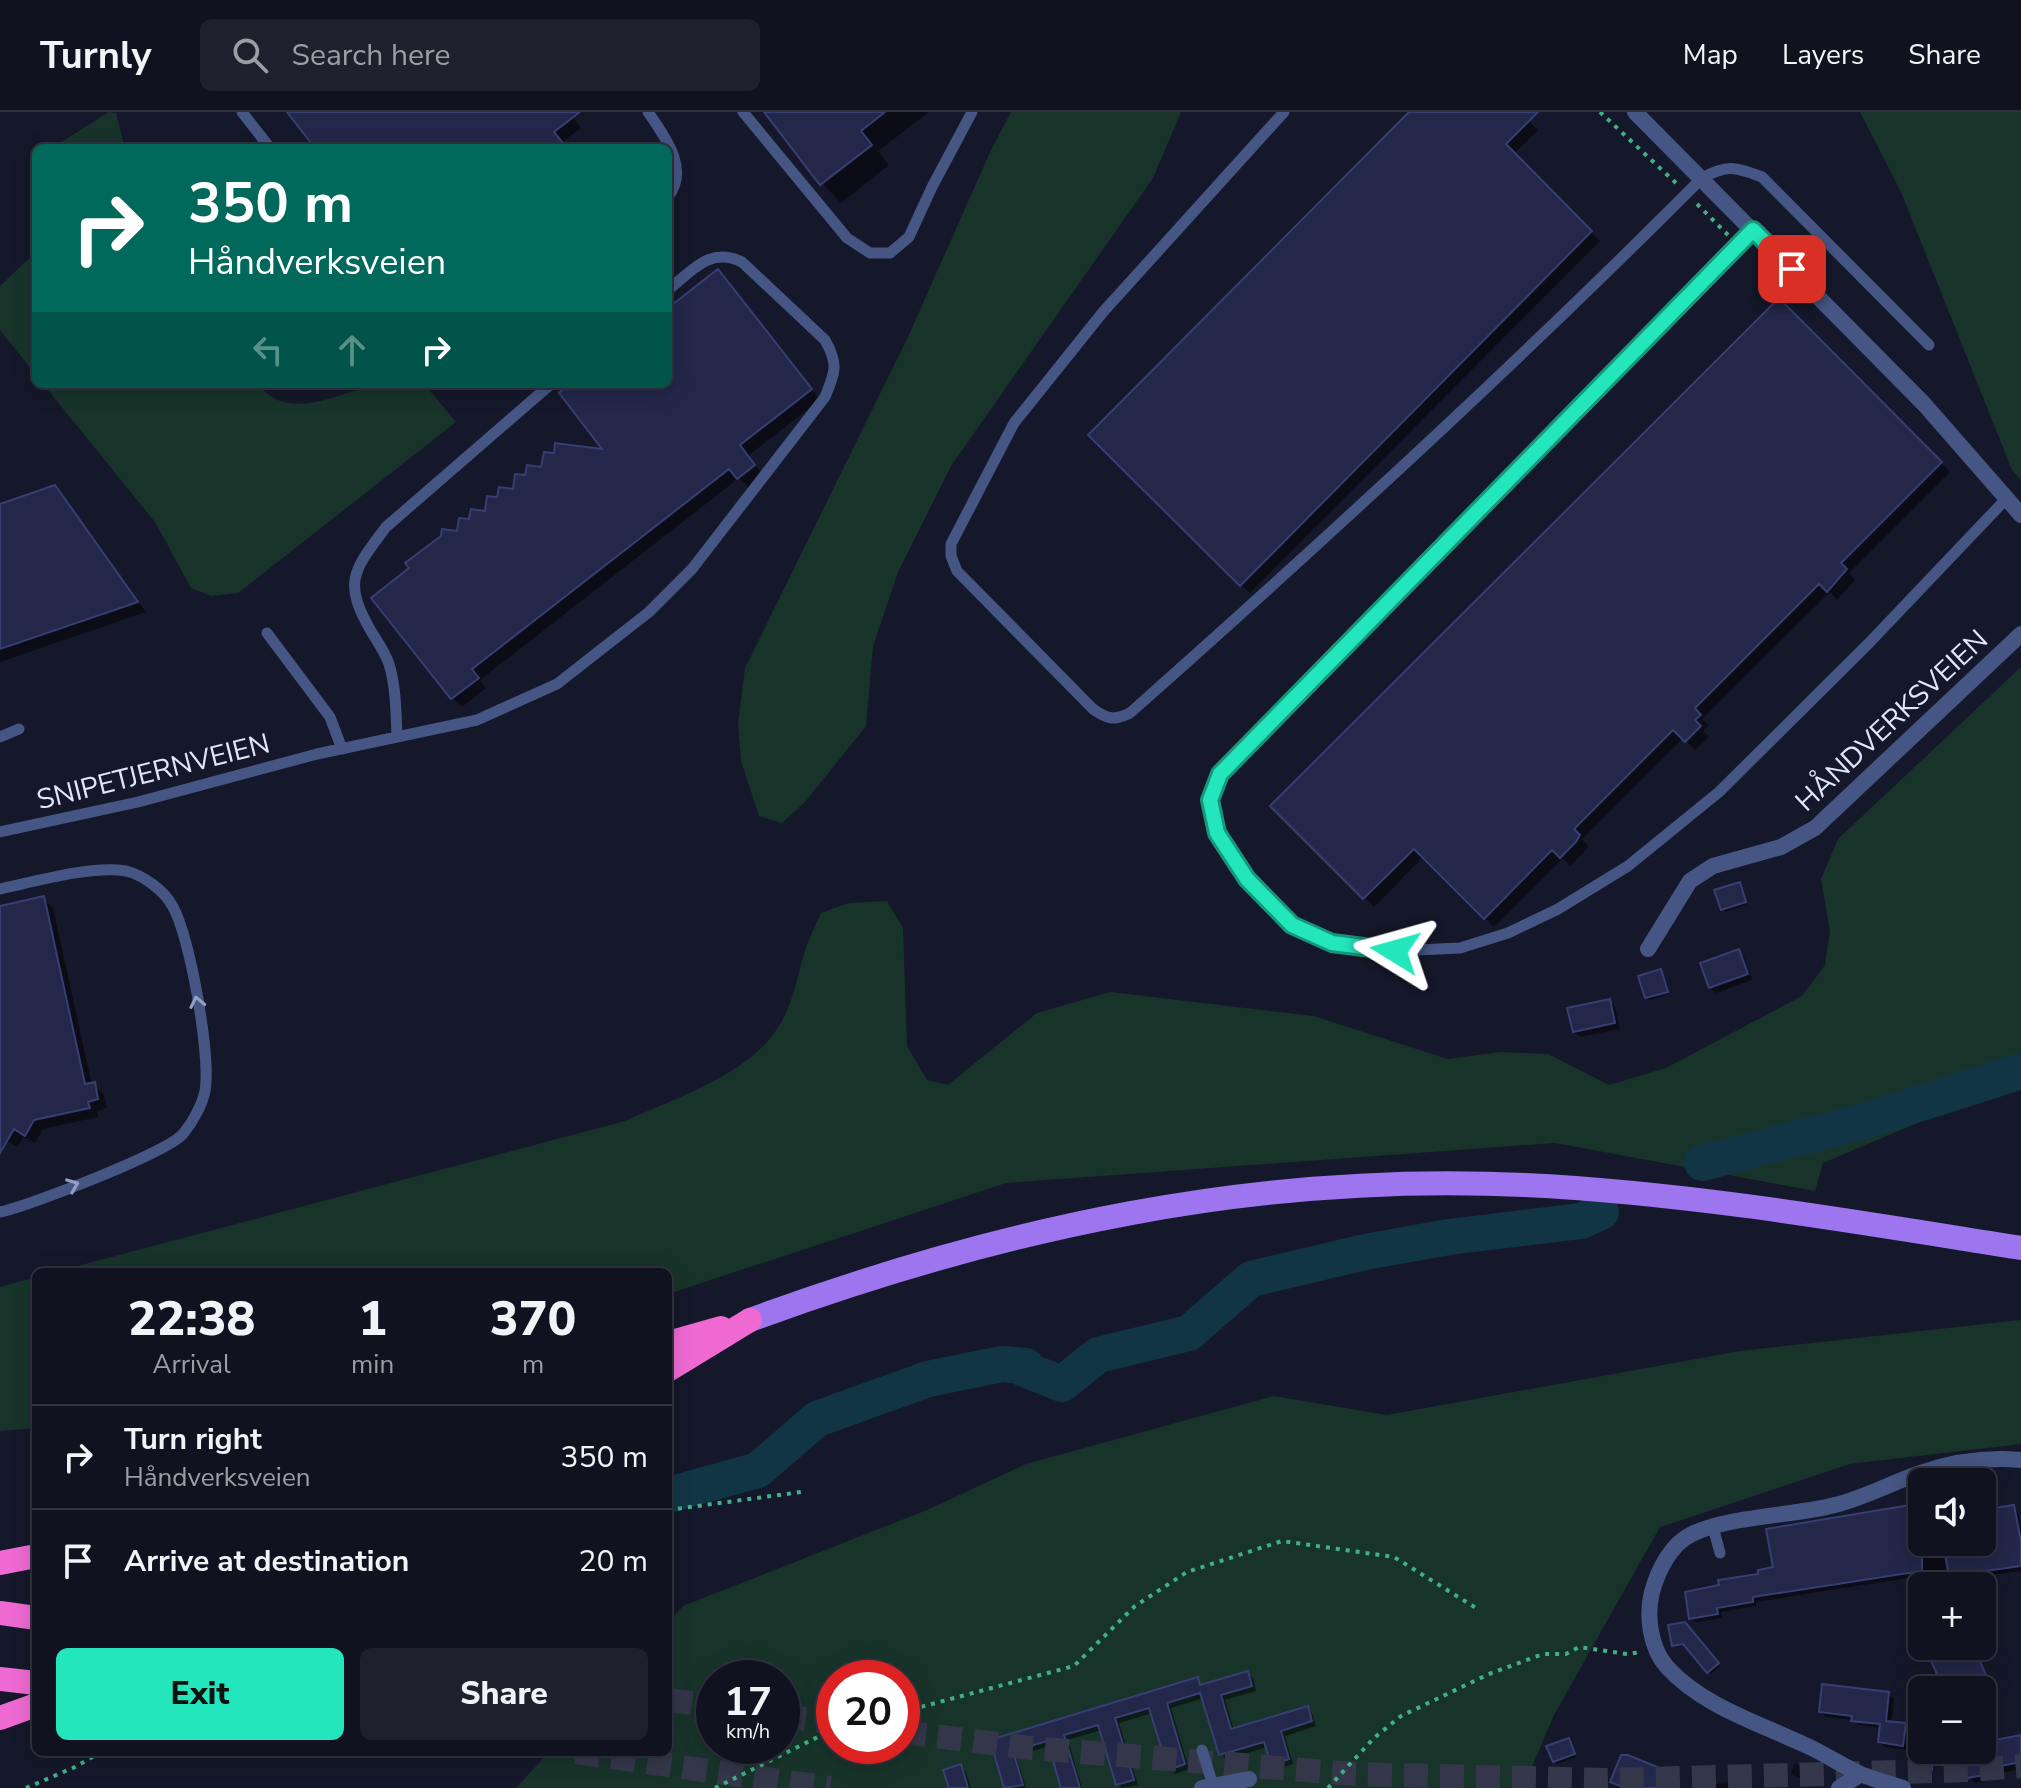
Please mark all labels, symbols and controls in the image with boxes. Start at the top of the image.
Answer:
search box [200,19,760,91]
text: Turnly [40,30,152,81]
icon: search [228,33,272,77]
text: Search here [292,35,451,76]
text: Map [1683,36,1738,74]
text: Layers [1782,36,1864,74]
text: Share [1908,36,1981,74]
text: 350 m [188,165,353,242]
icon: right [56,176,160,280]
pin [1758,235,1826,303]
text: Håndverksveien [188,238,446,287]
icon: arrive [1770,247,1814,291]
icon: left [246,328,290,372]
icon: ahead [330,328,374,372]
icon: right [414,328,458,372]
street label: HÅNDVERKSVEIEN [1786,621,1996,820]
street label: SNIPETJERNVEIEN [33,725,274,819]
position arrow [1353,909,1437,993]
one-way arrow [189,996,206,1010]
one-way arrow [65,1178,79,1195]
text: 22:38 [128,1286,255,1352]
text: 1 [358,1286,387,1352]
text: 370 [490,1286,576,1352]
text: Arrival [152,1347,231,1382]
text: min [351,1347,394,1382]
text: m [522,1347,544,1382]
text: Turn right [124,1419,262,1460]
icon: right [56,1435,100,1479]
text: 350 m [561,1437,648,1478]
text: Håndverksveien [124,1460,311,1495]
map controls [1908,1468,1996,1764]
button: sound [1908,1468,1996,1556]
icon: arrive [56,1539,100,1583]
text: Arrive at destination [124,1541,409,1582]
text: 20 m [579,1541,648,1582]
button: + [1908,1572,1996,1660]
button: Exit [56,1648,344,1740]
button: Share [360,1648,648,1740]
speed limit sign: 20 [816,1660,920,1764]
text: 17 [724,1675,772,1729]
button: − [1908,1676,1996,1764]
text: km/h [726,1718,770,1745]

